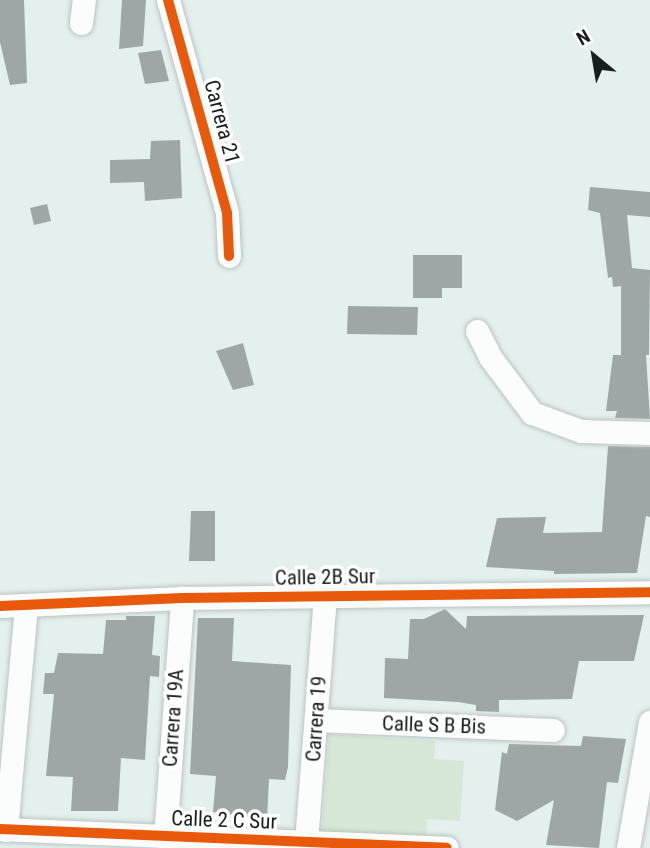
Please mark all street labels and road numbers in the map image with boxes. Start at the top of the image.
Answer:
street label: Carrera 21 [199,77,245,167]
street label: Calle 2B Sur [275,564,375,590]
street label: Carrera 19A [157,668,189,768]
street label: Carrera 19 [300,675,332,763]
street label: Calle S B Bis [382,711,486,739]
street label: Calle 2 C Sur [171,806,277,834]

